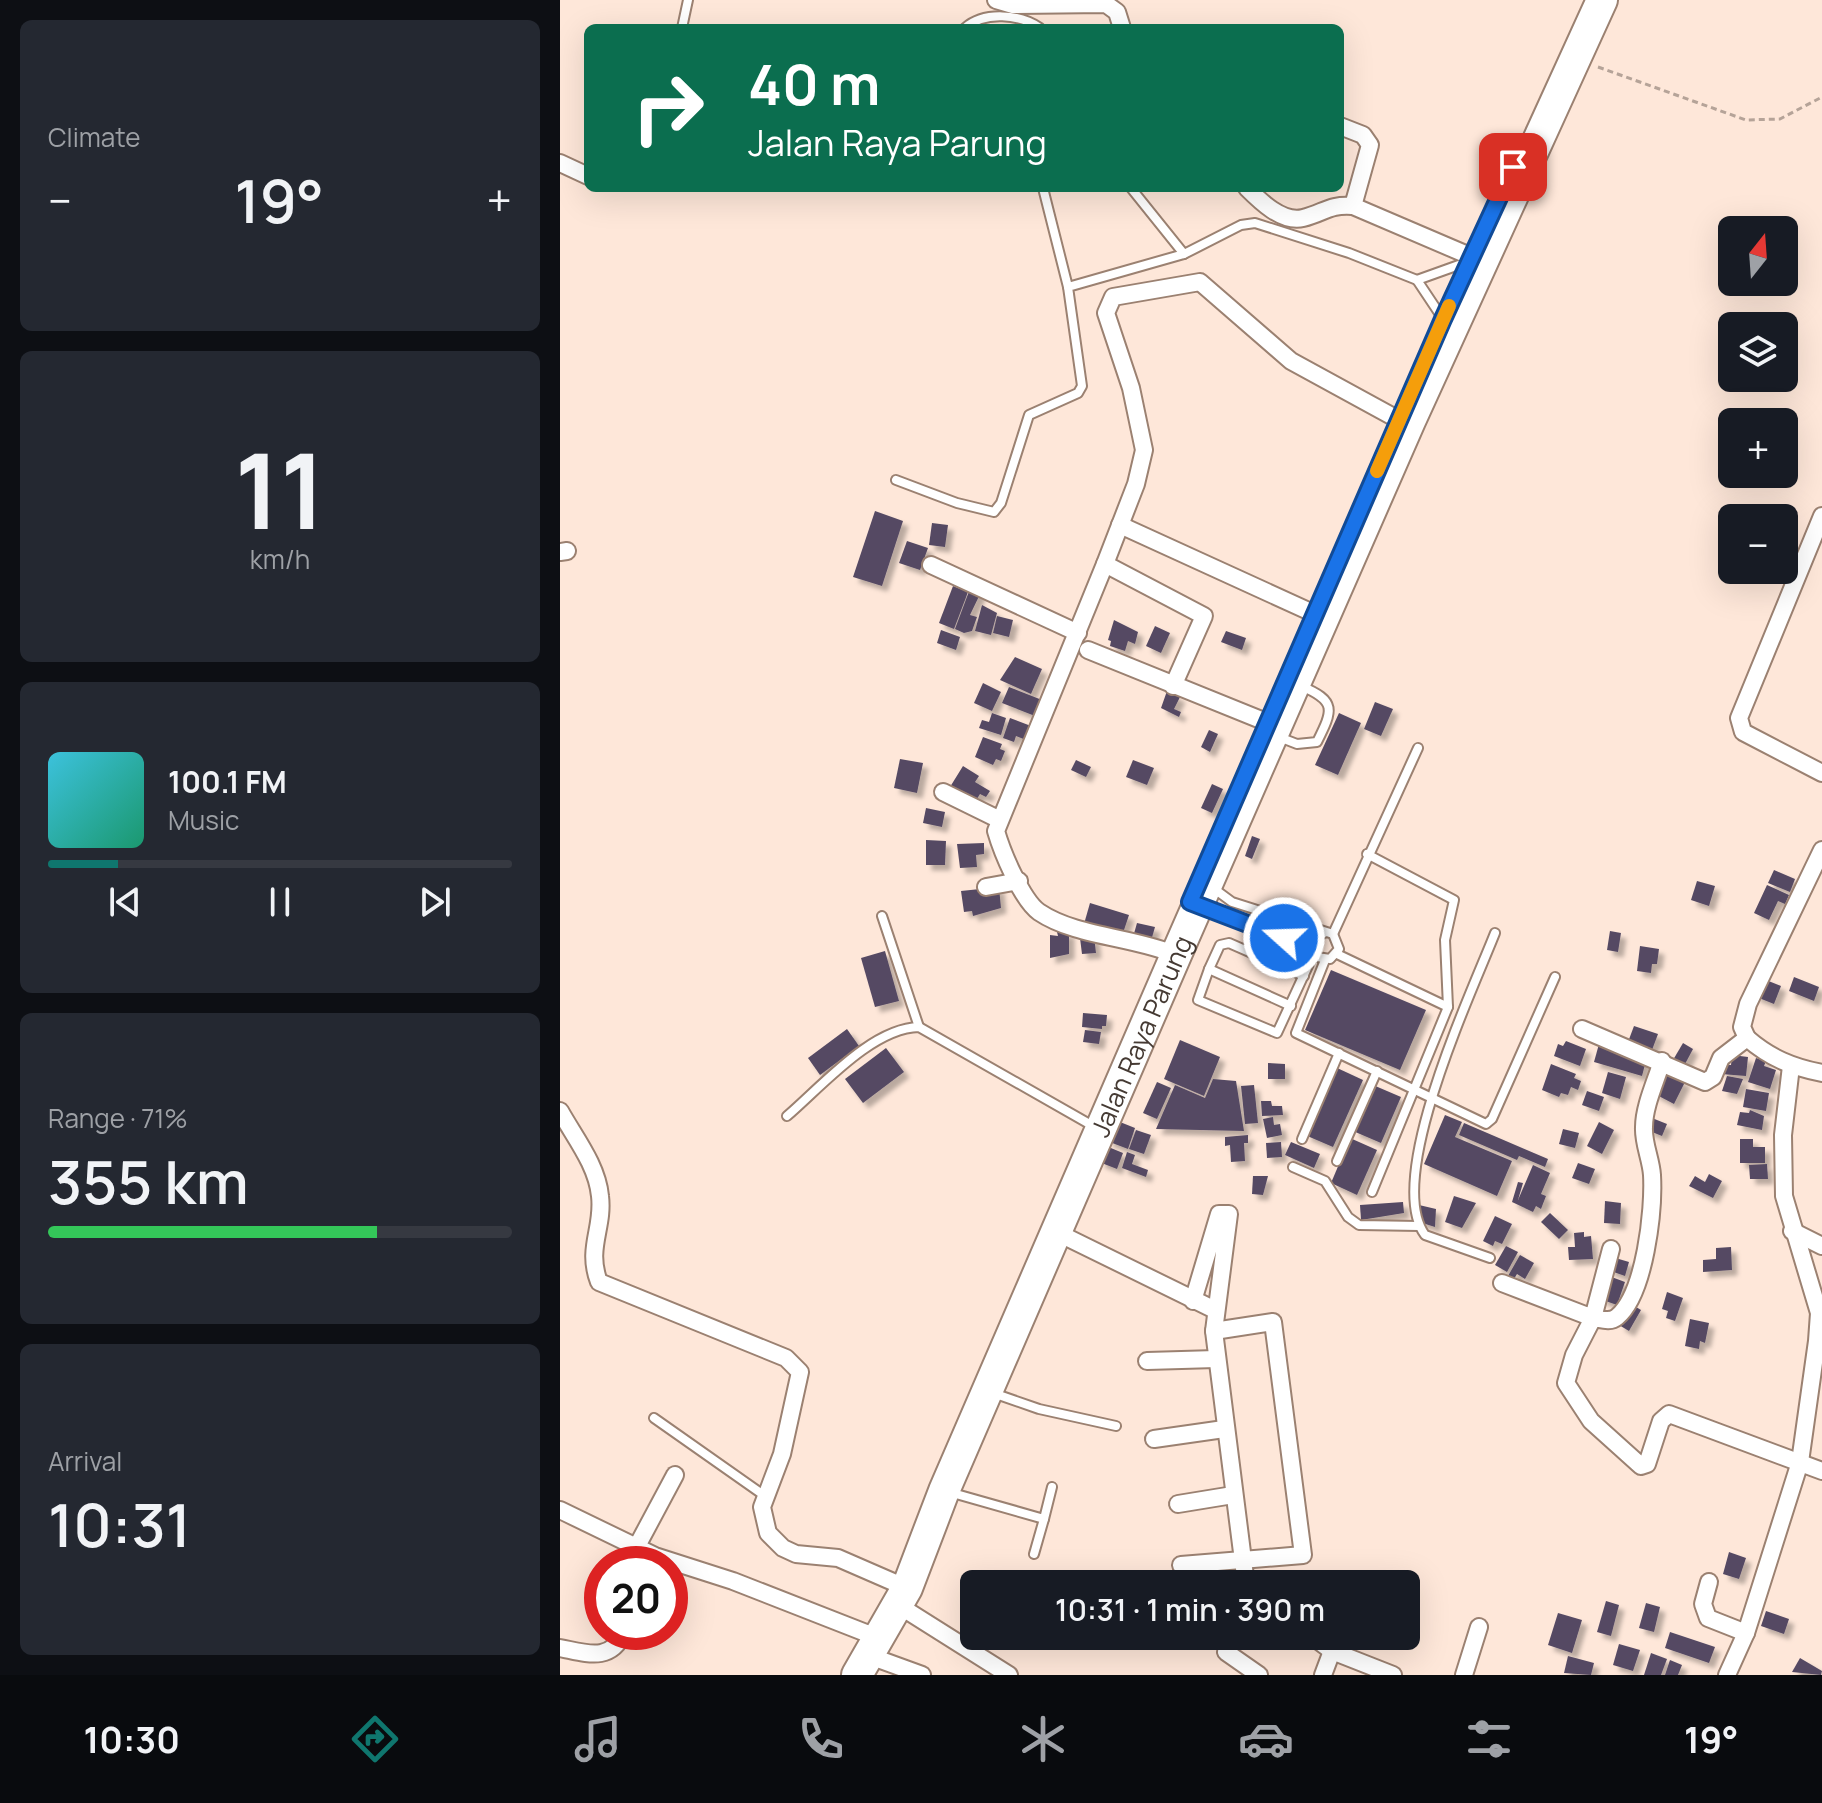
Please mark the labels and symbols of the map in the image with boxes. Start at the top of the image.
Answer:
pin [1479,133,1547,201]
north arrow [1718,216,1798,296]
position arrow [1242,896,1326,980]
street label: Jalan Raya Parung [1082,930,1200,1142]
speed limit sign: 20 [584,1546,688,1650]

